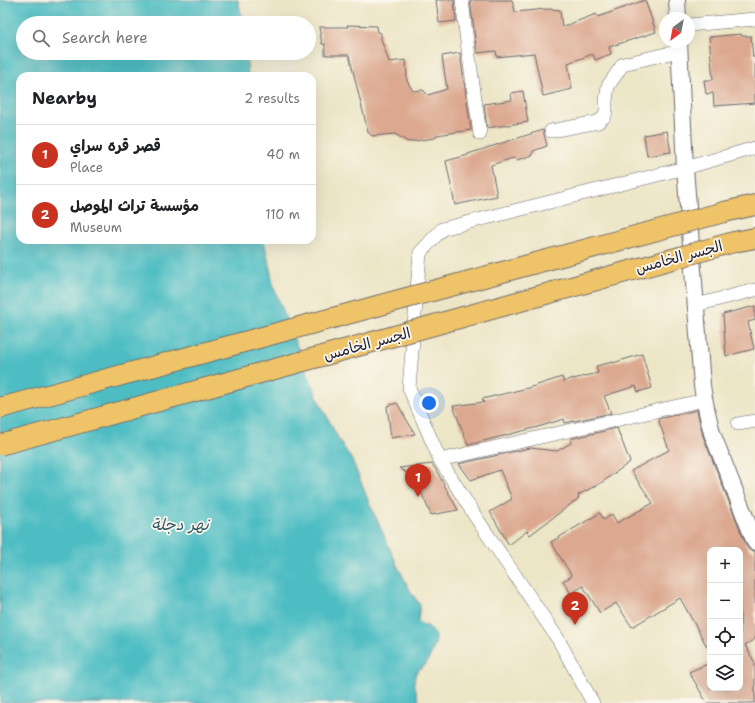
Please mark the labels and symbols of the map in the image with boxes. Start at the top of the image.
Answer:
north arrow [659,12,695,48]
street label: الجسر الخامس [633,236,725,278]
street label: الجسر الخامس [321,323,413,365]
your location [419,393,439,413]
pin: 1 [405,464,431,497]
water label: نهر دجلة [151,514,211,535]
pin: 2 [562,592,588,625]

